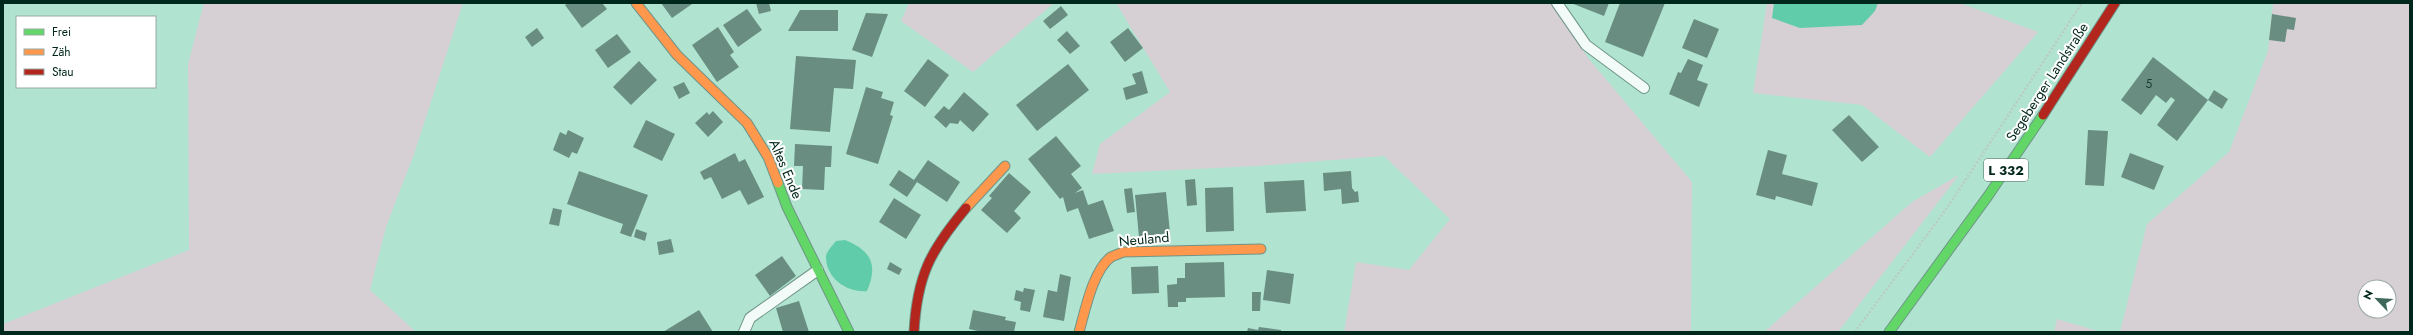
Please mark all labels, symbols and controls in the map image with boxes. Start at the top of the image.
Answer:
legend [16,16,156,88]
street label: Segeberger Landstraße [2001,19,2093,145]
text: Frei [52,23,71,41]
text: Zäh [52,43,71,61]
text: Stau [52,63,74,81]
house number: 5 [2146,75,2153,93]
street label: Altes Ende [764,136,808,202]
road number: L 332 [1984,159,2028,181]
street label: Neuland [1118,227,1170,251]
north arrow [2357,279,2397,319]
text: N [2359,287,2377,302]

